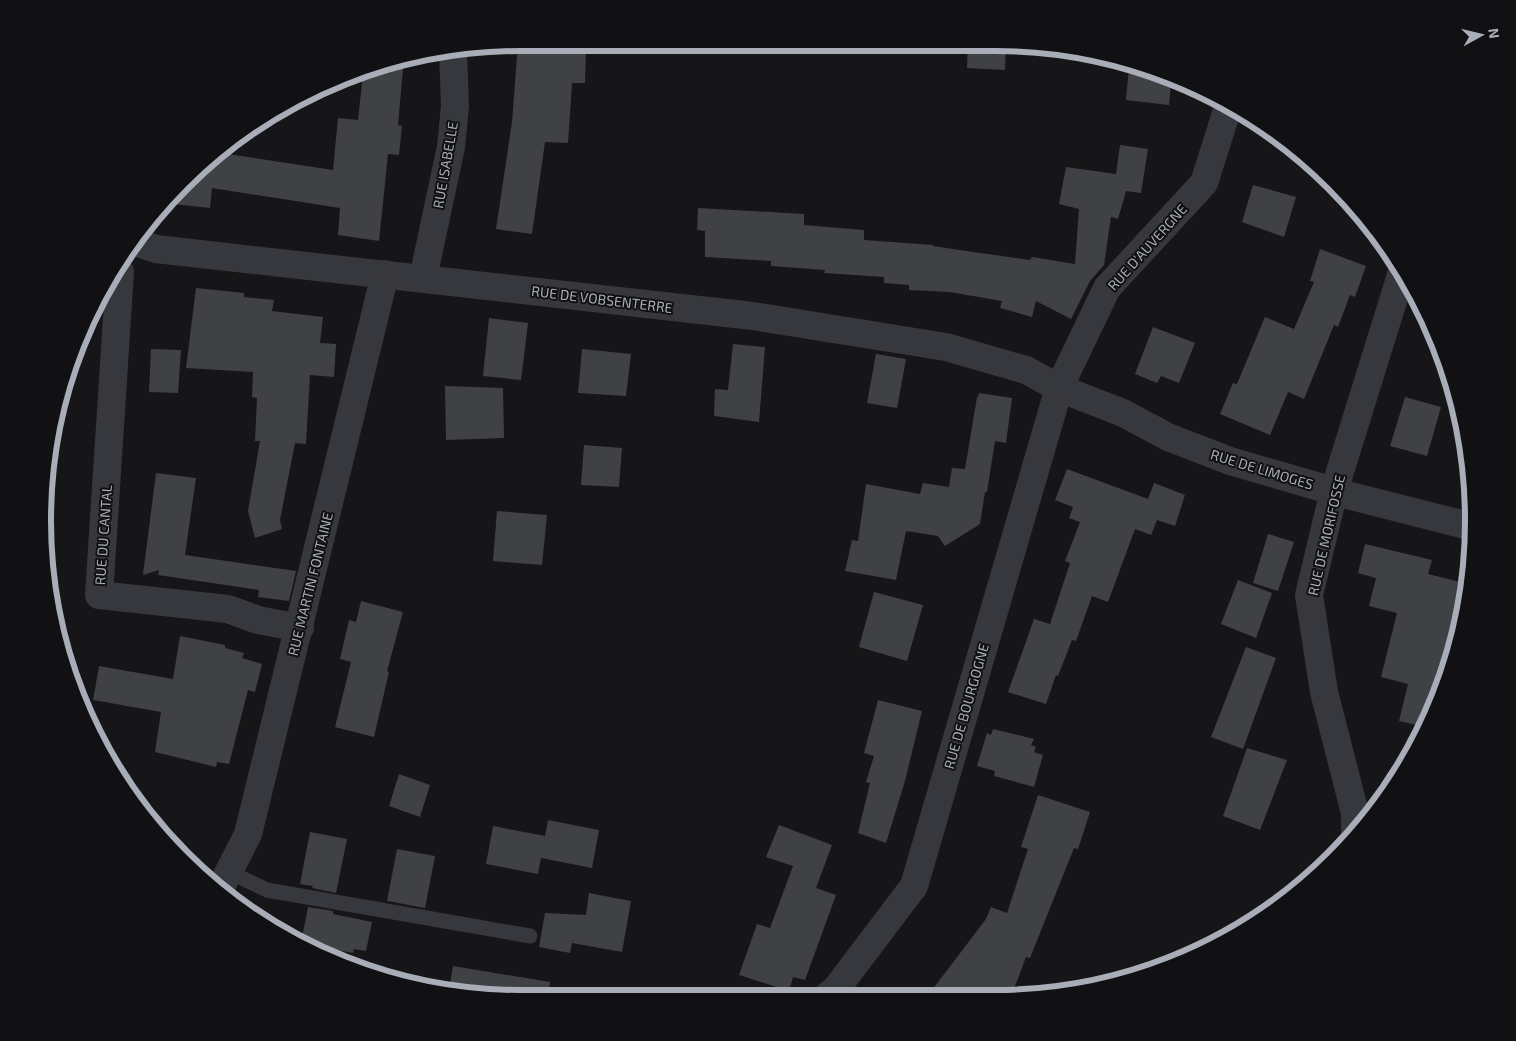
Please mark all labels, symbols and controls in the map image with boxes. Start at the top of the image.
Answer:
north arrow [1456,10,1506,60]
text: N [1485,27,1503,39]
street label: RUE ISABELLE [429,120,461,210]
street label: RUE D'AUVERGNE [1104,200,1190,294]
street label: RUE DE VOBSENTERRE [530,282,674,316]
street label: RUE DE LIMOGES [1209,445,1315,493]
street label: RUE DE MORIFOSSE [1304,473,1348,597]
street label: RUE DU CANTAL [91,484,115,586]
street label: RUE MARTIN FONTAINE [284,510,336,658]
street label: RUE DE BOURGOGNE [940,641,992,771]

